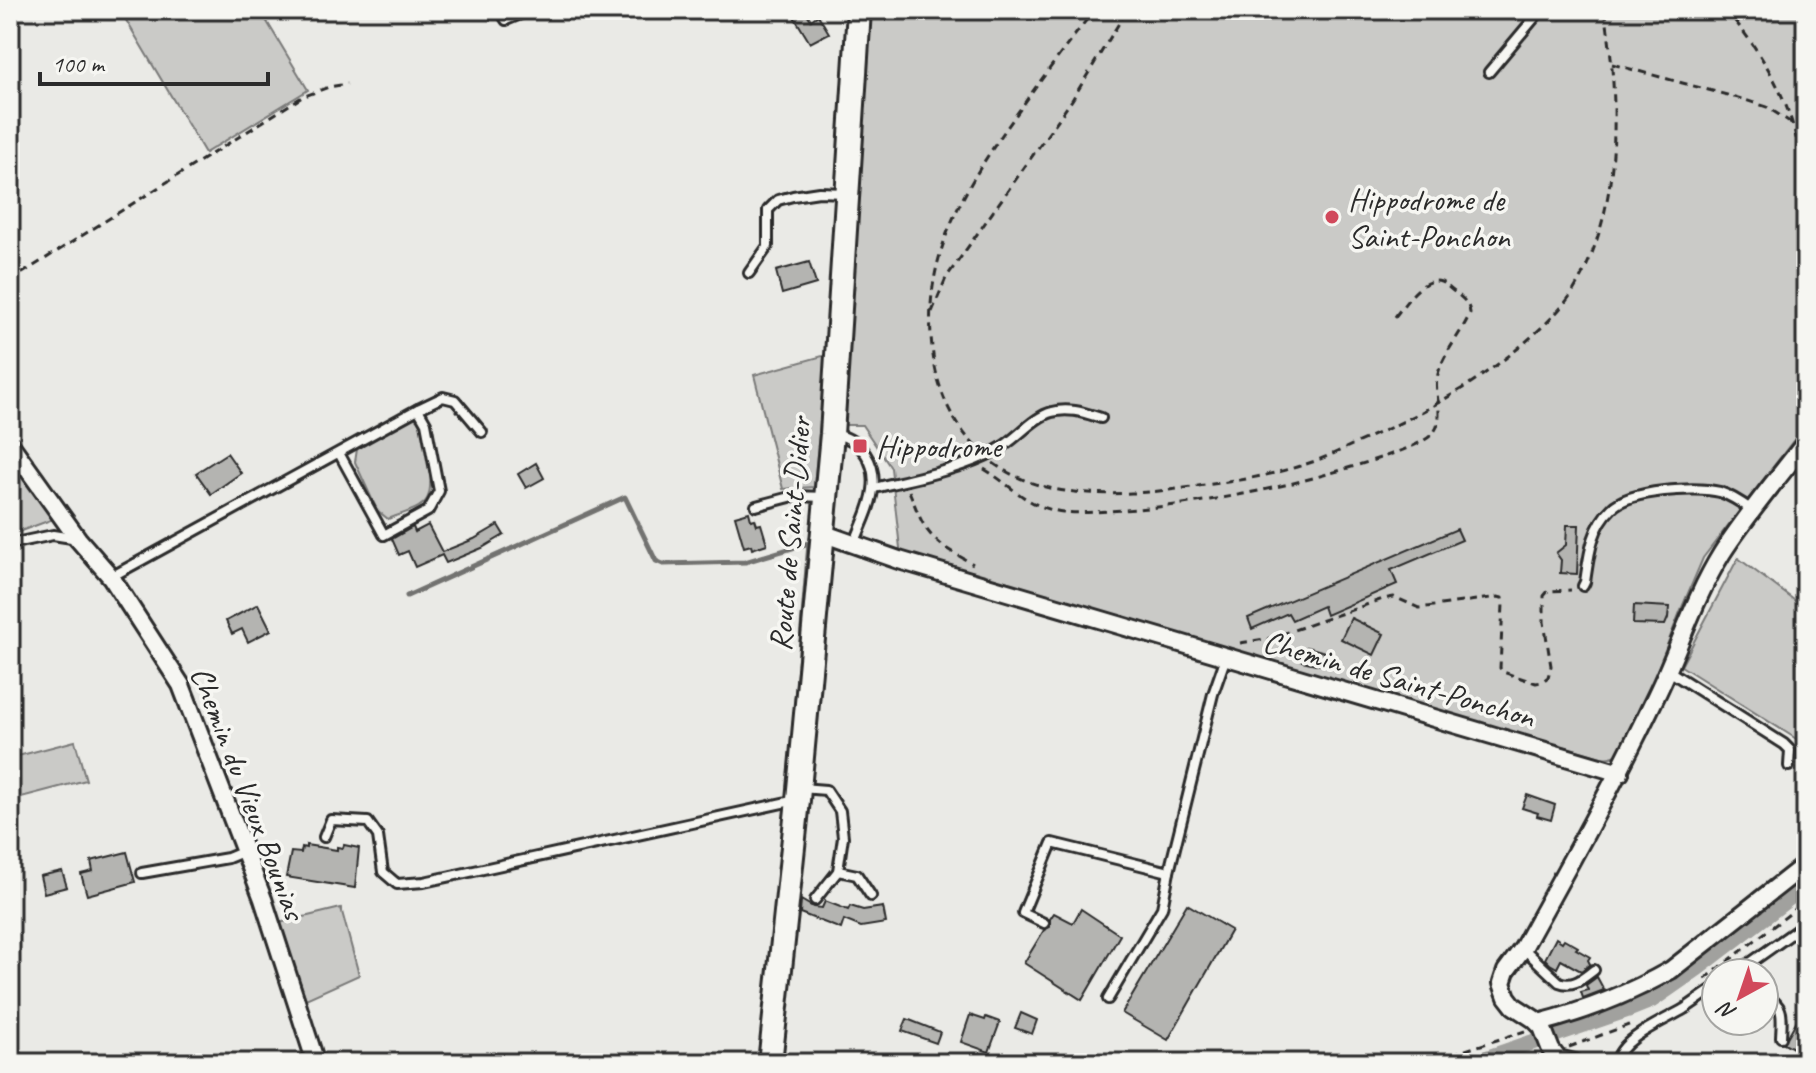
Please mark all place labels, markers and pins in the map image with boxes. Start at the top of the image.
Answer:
place label: Hippodrome de Saint-Ponchon [1348,179,1511,257]
marker: Hippodrome de Saint-Ponchon [1323,208,1341,226]
place label: Hippodrome [876,426,1004,467]
marker: Hippodrome [851,437,869,455]

